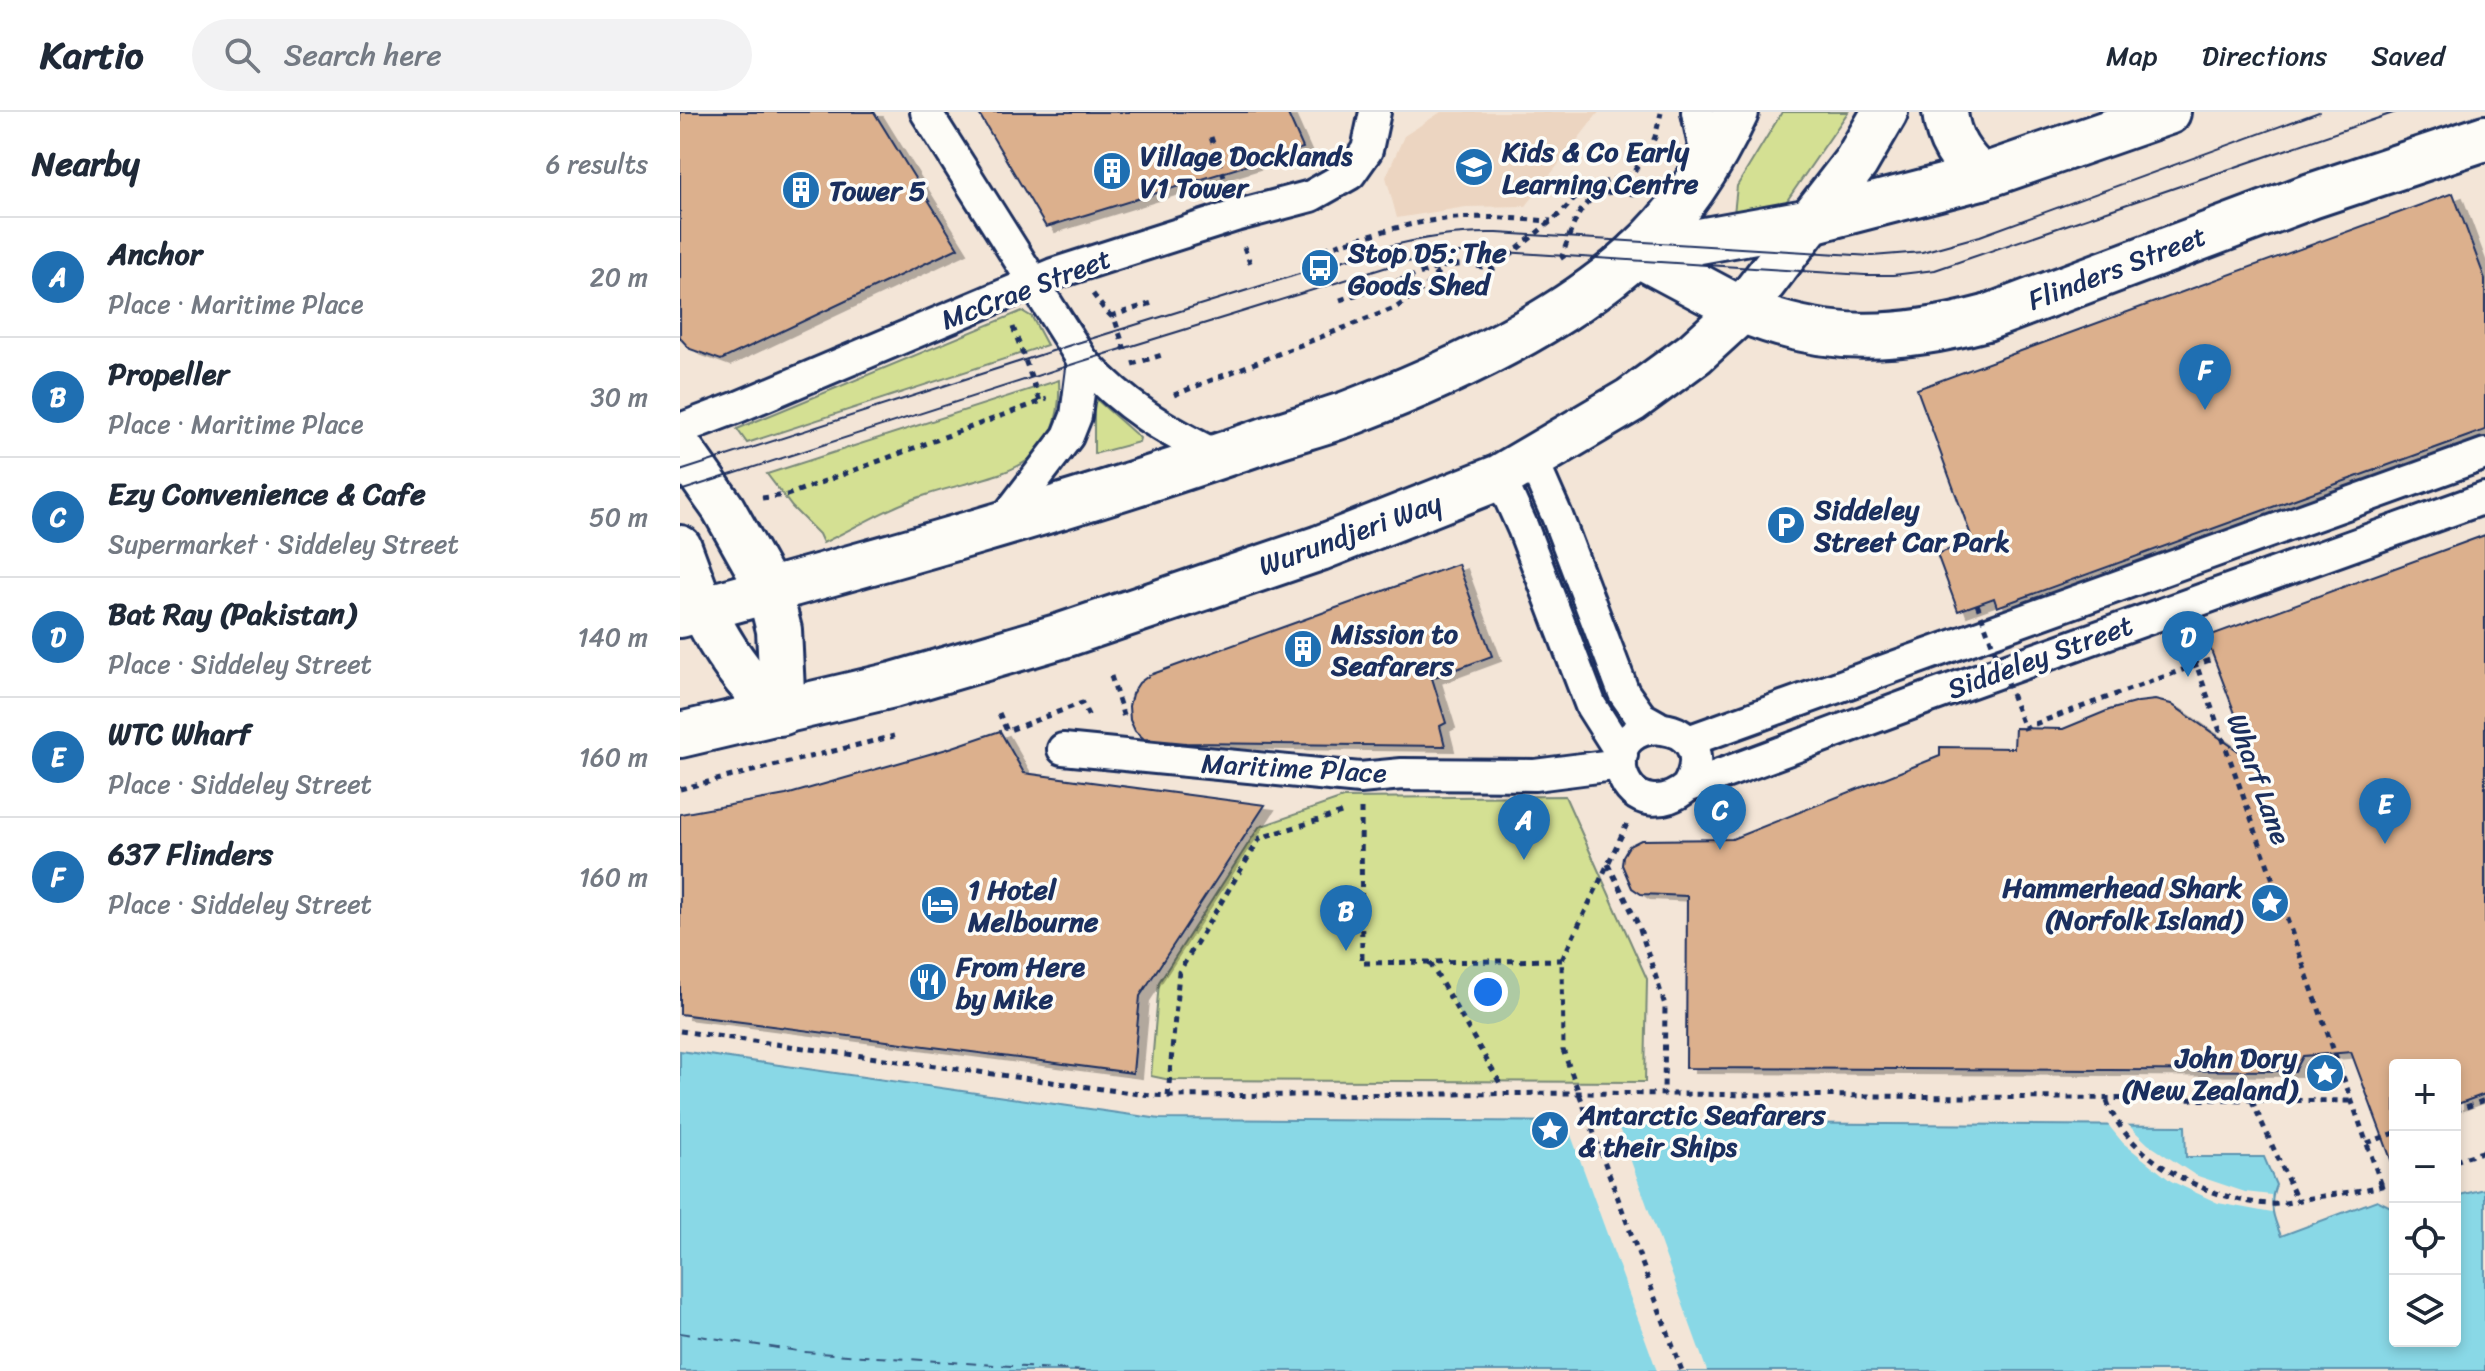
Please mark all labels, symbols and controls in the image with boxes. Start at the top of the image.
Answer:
search box [192,19,752,91]
text: Kartio [40,22,144,89]
text: Search here [284,28,442,82]
text: Map [2106,31,2158,80]
text: Directions [2202,31,2327,80]
text: Saved [2371,31,2445,80]
icon: search [220,33,264,77]
place label: Kids & Co Early Learning Centre [1501,127,1699,208]
place label: Village Docklands V1 Tower [1140,131,1353,212]
text: Nearby [32,134,140,194]
text: 6 results [546,141,648,187]
school or university icon: Kids & Co Early Learning Centre [1453,146,1495,188]
building icon: Village Docklands V1 Tower [1091,150,1133,192]
place label: Tower 5 [829,166,926,215]
building icon: Tower 5 [780,169,822,211]
street label: Flinders Street [2020,211,2214,325]
text: Anchor [108,227,202,281]
place label: Stop D5: The Goods Shed [1347,228,1507,309]
street label: McCrae Street [934,234,1118,344]
bus stop icon: Stop D5: The Goods Shed [1299,247,1341,289]
text: A [49,254,67,300]
text: 20 m [590,254,648,300]
text: Place · Maritime Place [108,281,364,327]
pin: F [2179,344,2231,410]
text: Propeller [108,347,229,401]
text: B [50,374,66,420]
text: 30 m [591,374,648,420]
text: Place · Maritime Place [108,401,364,447]
text: Ezy Convenience & Cafe [108,467,426,521]
street label: Wurundjeri Way [1251,478,1449,590]
place label: Siddeley Street Car Park [1813,485,2010,566]
text: C [50,494,66,540]
text: 50 m [589,494,648,540]
parking icon: Siddeley Street Car Park [1765,504,1807,546]
text: Supermarket · Siddeley Street [108,521,459,567]
text: Bat Ray (Pakistan) [108,587,356,641]
street label: Siddeley Street [1940,601,2140,713]
place label: Mission to Seafarers [1330,609,1459,690]
pin: D [2162,611,2214,677]
text: D [50,614,66,660]
text: 140 m [577,614,648,660]
building icon: Mission to Seafarers [1282,628,1324,670]
text: Place · Siddeley Street [108,641,372,687]
street label: Wharf Lane [2213,706,2305,852]
text: WTC Wharf [108,707,251,761]
text: E [51,734,65,780]
text: 160 m [579,734,648,780]
street label: Maritime Place [1200,739,1388,797]
text: Place · Siddeley Street [108,761,372,807]
pin: E [2359,778,2411,844]
pin: C [1694,784,1746,850]
pin: A [1498,794,1550,860]
text: 637 Flinders [108,827,273,881]
text: F [51,854,65,900]
text: 160 m [579,854,648,900]
place label: Hammerhead Shark (Norfolk Island) [2002,863,2244,944]
place label: 1 Hotel Melbourne [967,865,1099,946]
text: Place · Siddeley Street [108,881,372,927]
place icon: Hammerhead Shark (Norfolk Island) [2249,882,2291,924]
hotel icon: 1 Hotel Melbourne [919,884,961,926]
pin: B [1320,885,1372,951]
place label: From Here by Mike [955,942,1085,1023]
restaurant icon: From Here by Mike [907,961,949,1003]
your location [1468,972,1508,1012]
place label: John Dory (New Zealand) [2122,1033,2299,1114]
place icon: John Dory (New Zealand) [2304,1052,2346,1094]
map controls [2389,1059,2461,1347]
button: + [2389,1059,2461,1131]
place label: Antarctic Seafarers & their Ships [1577,1090,1826,1171]
place icon: Antarctic Seafarers & their Ships [1529,1109,1571,1151]
button: − [2389,1131,2461,1203]
button: locate [2389,1203,2461,1275]
button: layers [2389,1275,2461,1347]

